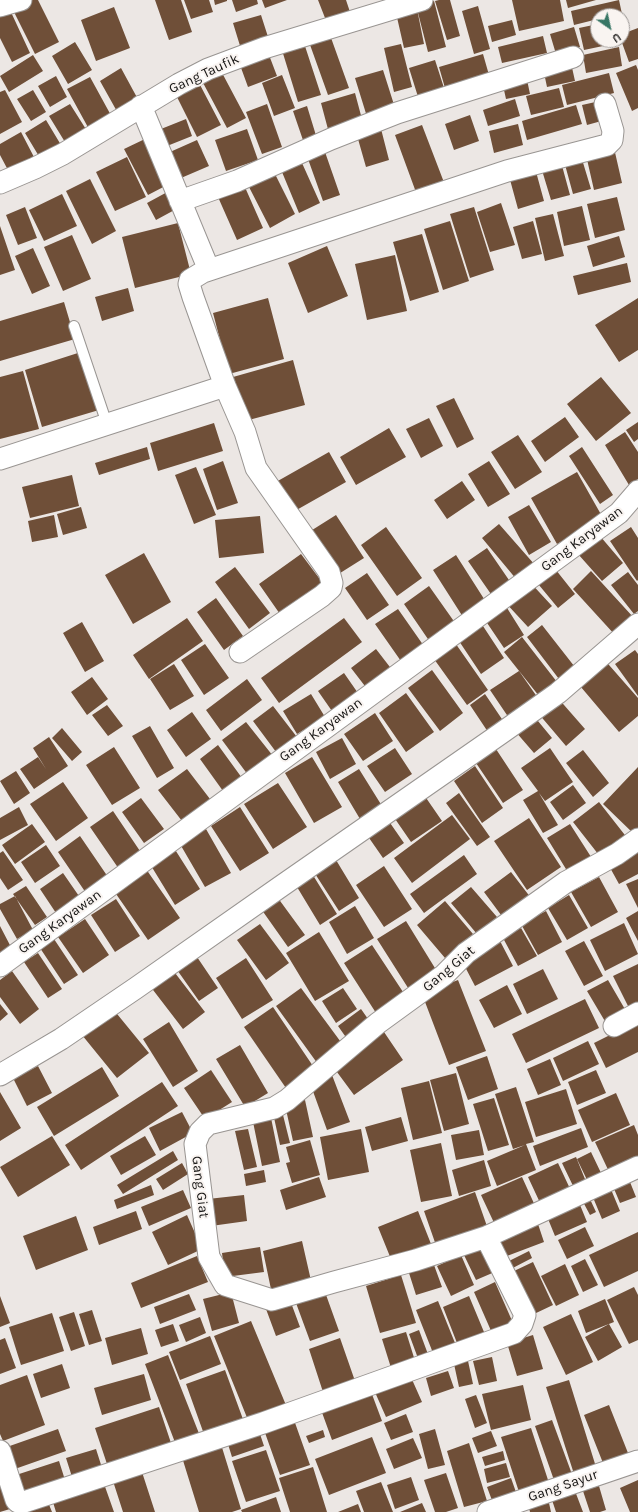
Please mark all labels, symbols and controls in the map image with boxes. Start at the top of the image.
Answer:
north arrow [590,8,630,48]
text: U [610,30,623,45]
street label: Gang Taufik [166,50,242,98]
street label: Gang Karyawan [538,503,626,575]
street label: Gang Karyawan [276,694,366,766]
street label: Gang Karyawan [15,886,105,958]
street label: Gang Giat [420,942,478,996]
street label: Gang Giat [188,1155,212,1219]
street label: Gang Sayur [526,1466,600,1506]

